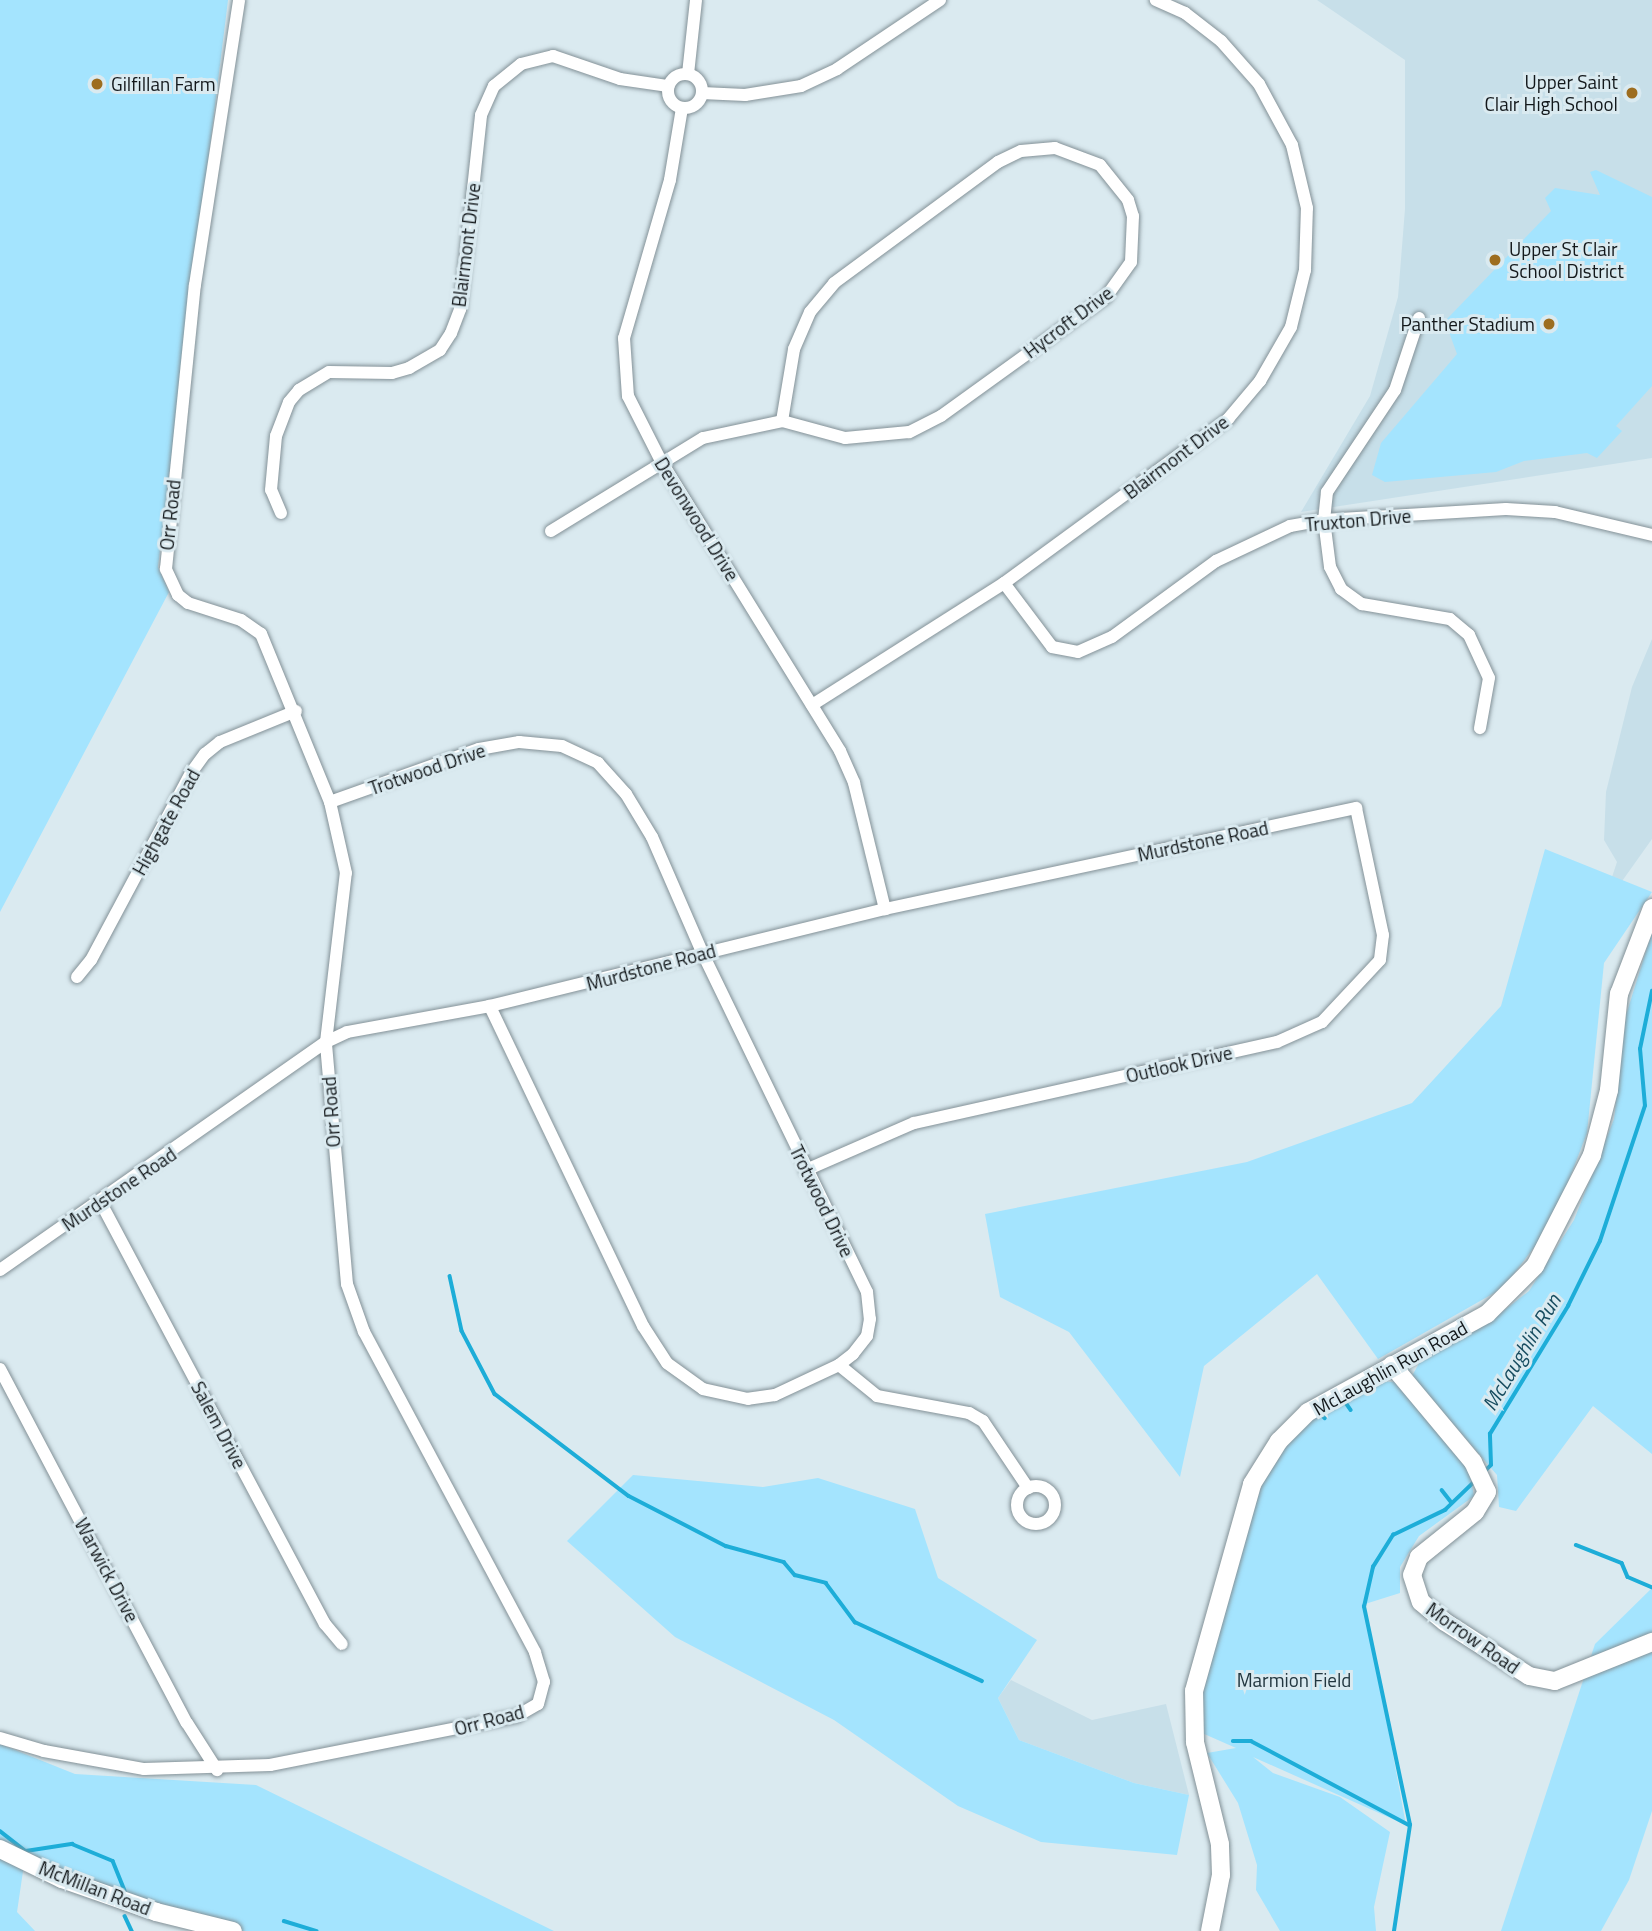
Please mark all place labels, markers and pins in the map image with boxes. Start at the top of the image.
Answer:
place label: Upper Saint Clair High School [1484,71,1618,115]
place label: Gilfillan Farm [111,73,216,95]
marker: Gilfillan Farm [89,76,105,92]
marker: Upper Saint Clair High School [1624,85,1640,101]
place label: Upper St Clair School District [1509,238,1624,282]
marker: Upper St Clair School District [1487,252,1503,268]
place label: Panther Stadium [1400,313,1535,335]
marker: Panther Stadium [1541,316,1557,332]

